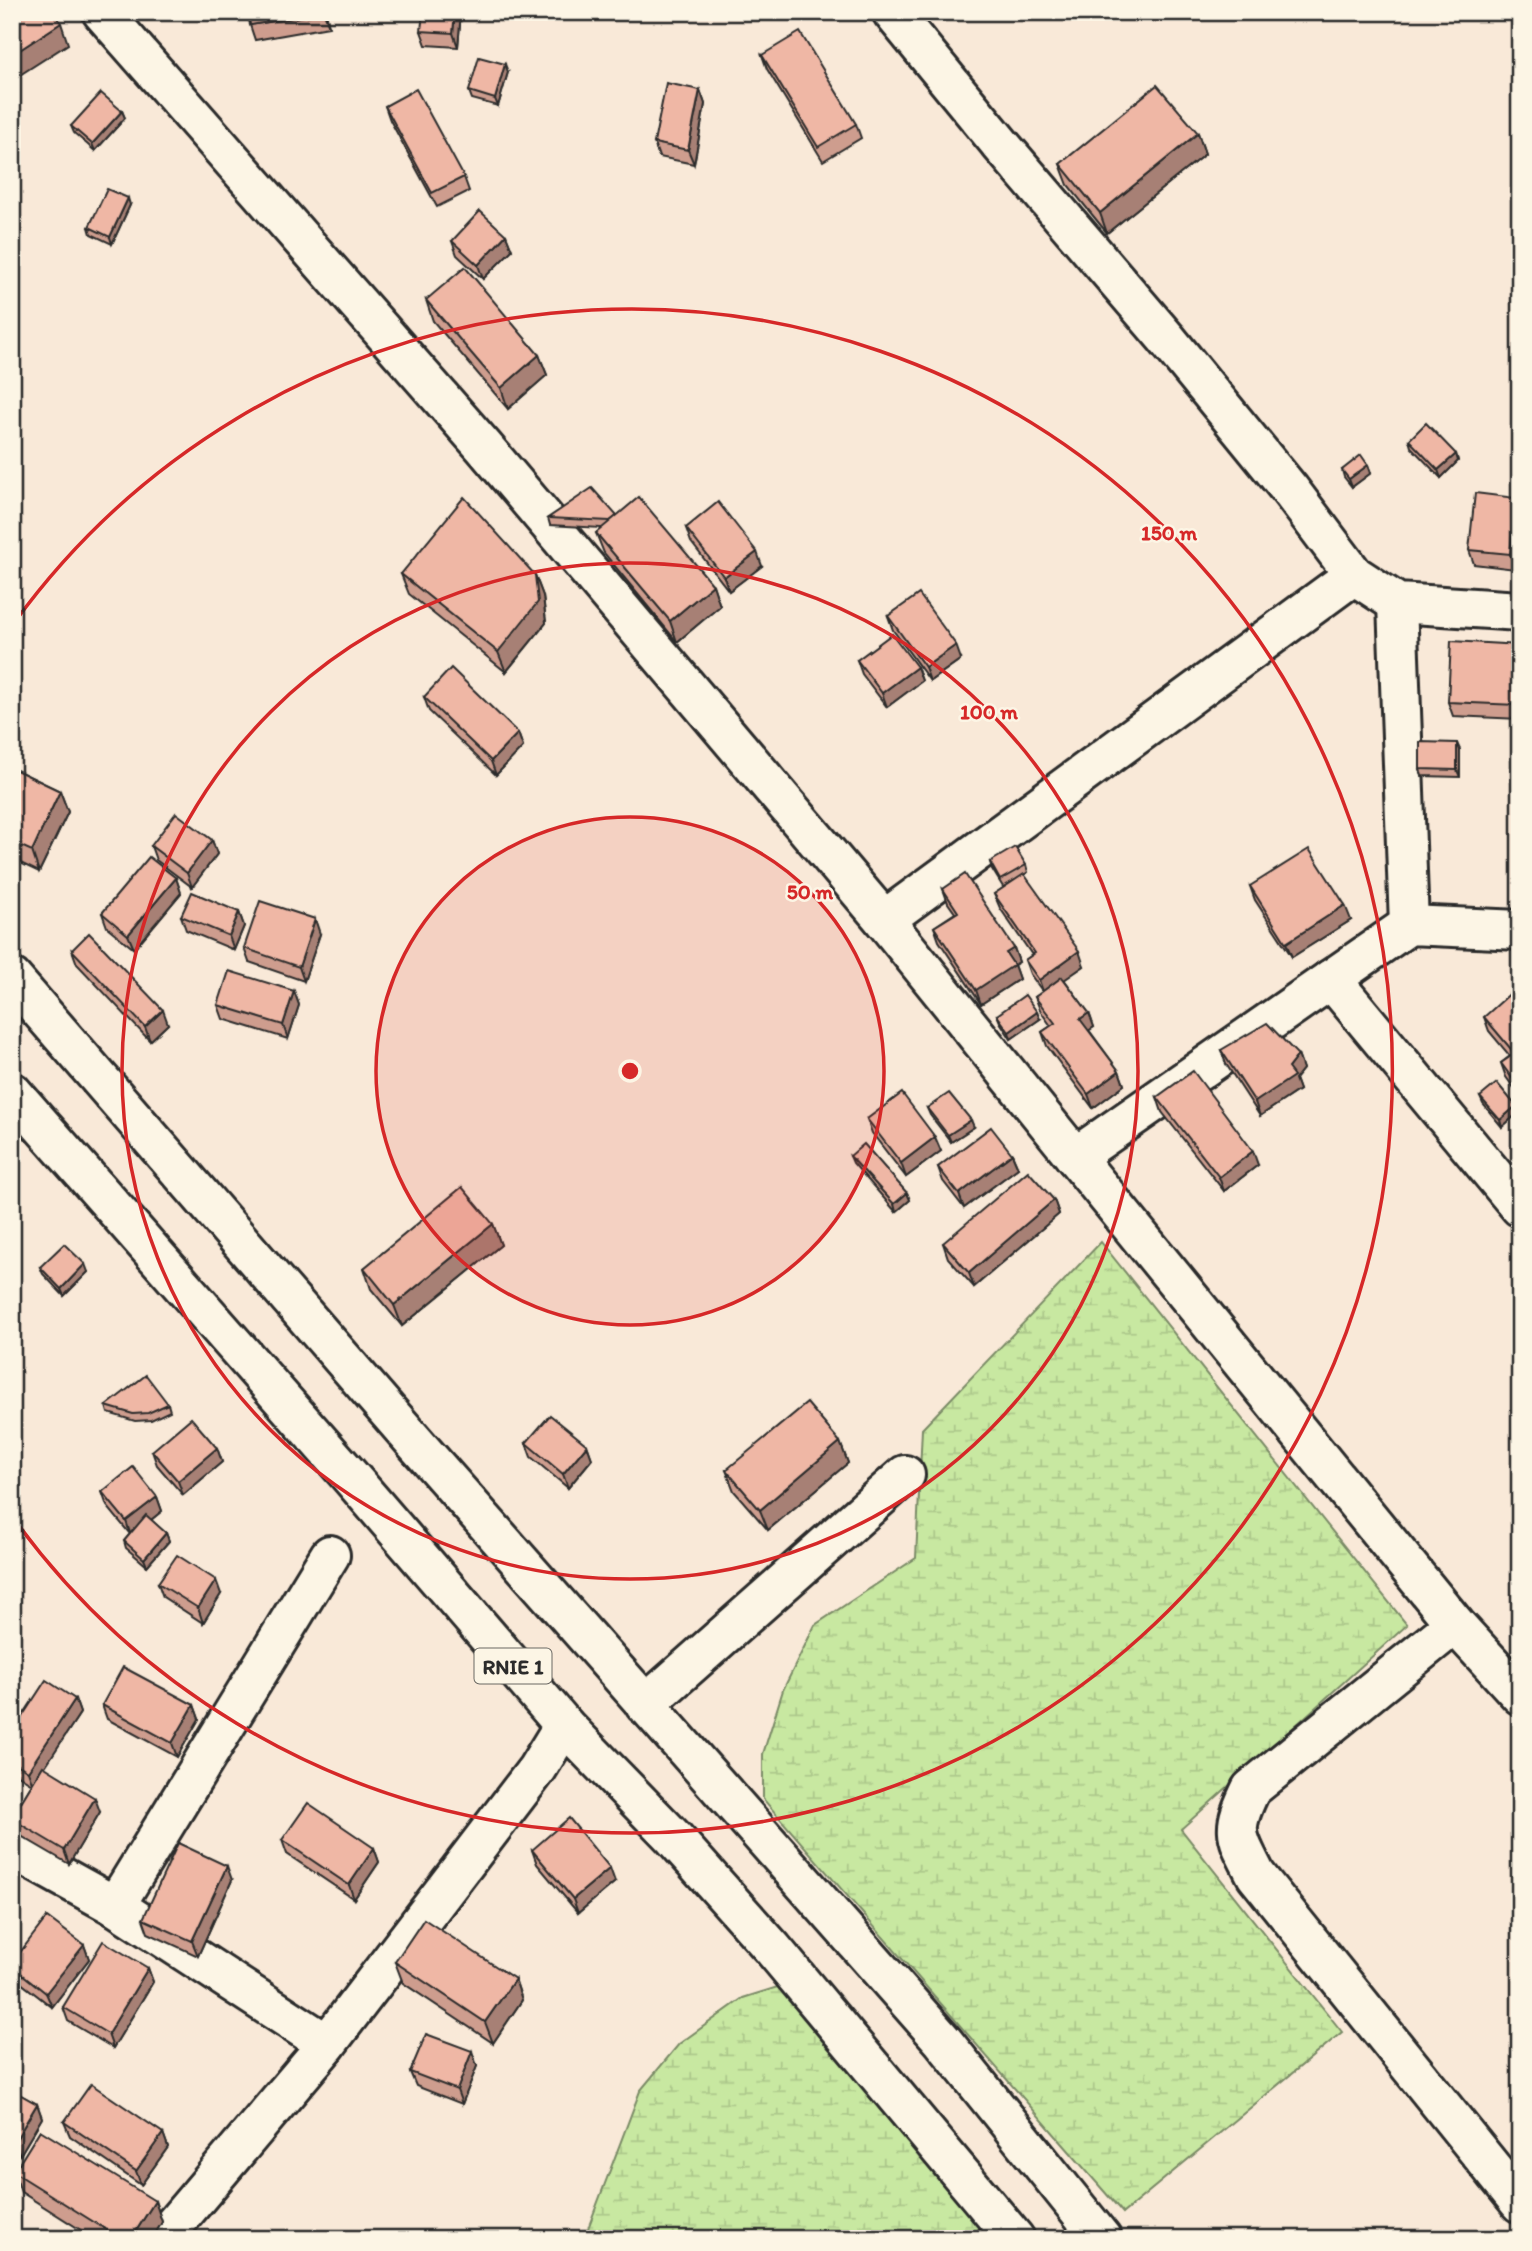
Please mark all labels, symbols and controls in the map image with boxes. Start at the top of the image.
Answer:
text: 150 m [1141,520,1197,545]
text: 100 m [960,699,1018,724]
text: 50 m [787,879,834,904]
centre of rings [618,1059,642,1083]
road number: RNIE 1 [475,1648,552,1684]

